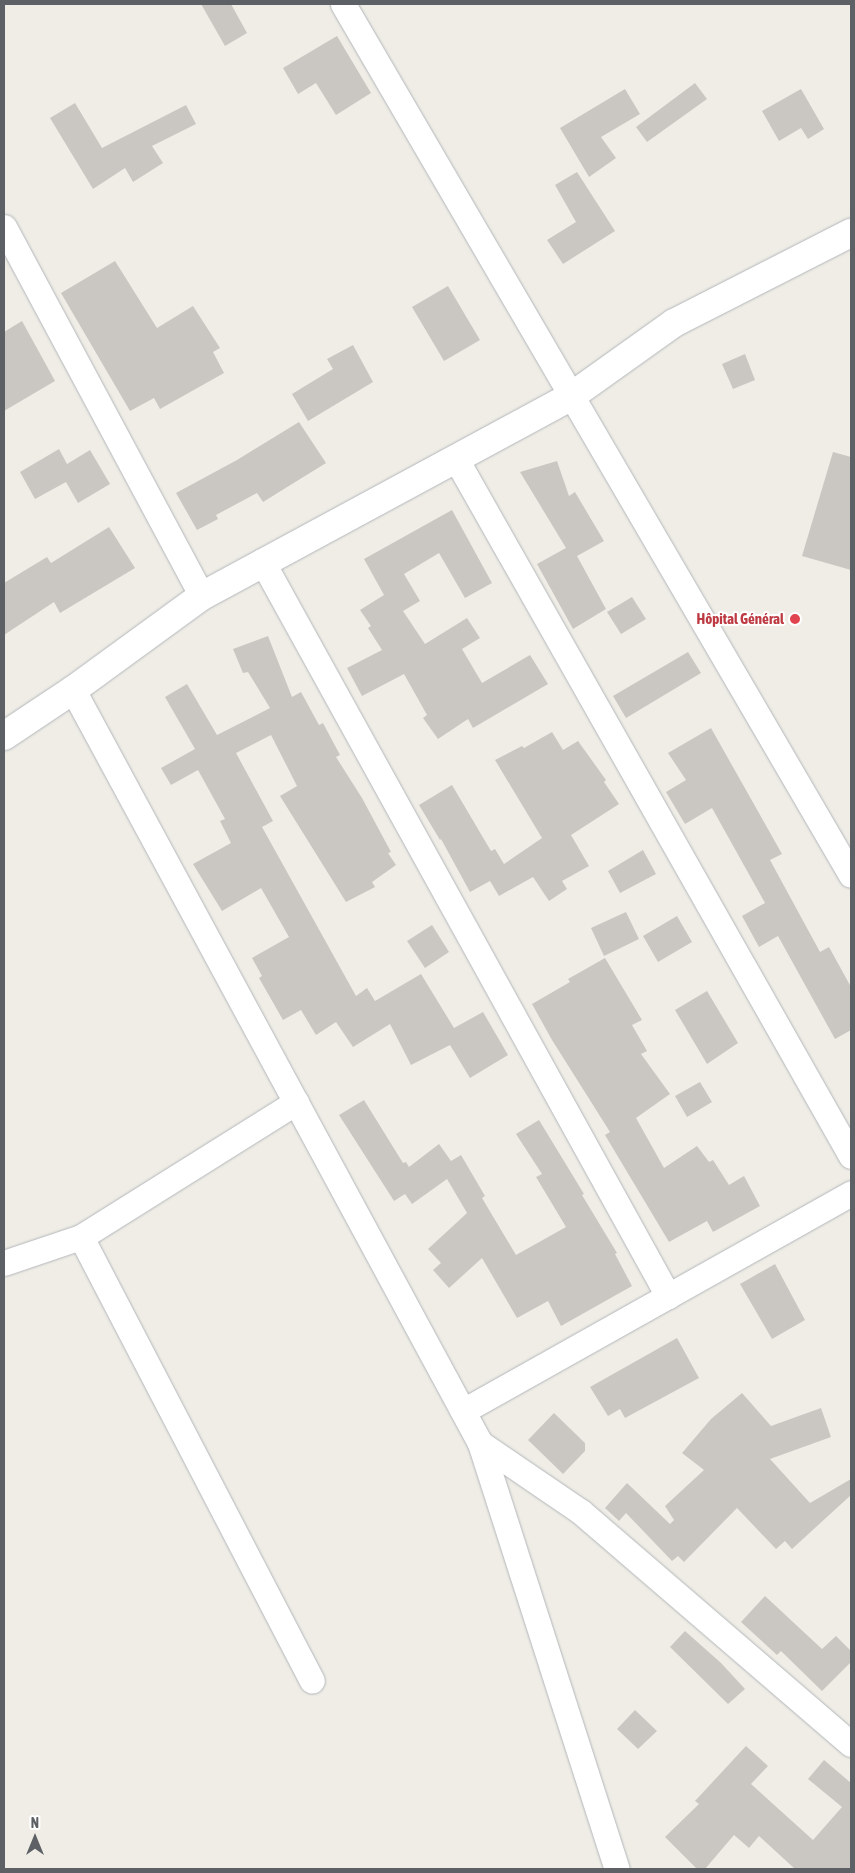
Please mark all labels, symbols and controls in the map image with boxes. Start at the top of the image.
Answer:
place label: Hôpital Général [696,610,784,628]
marker: Hôpital Général [788,612,802,626]
north arrow [10,1813,60,1863]
text: N [31,1815,39,1831]

